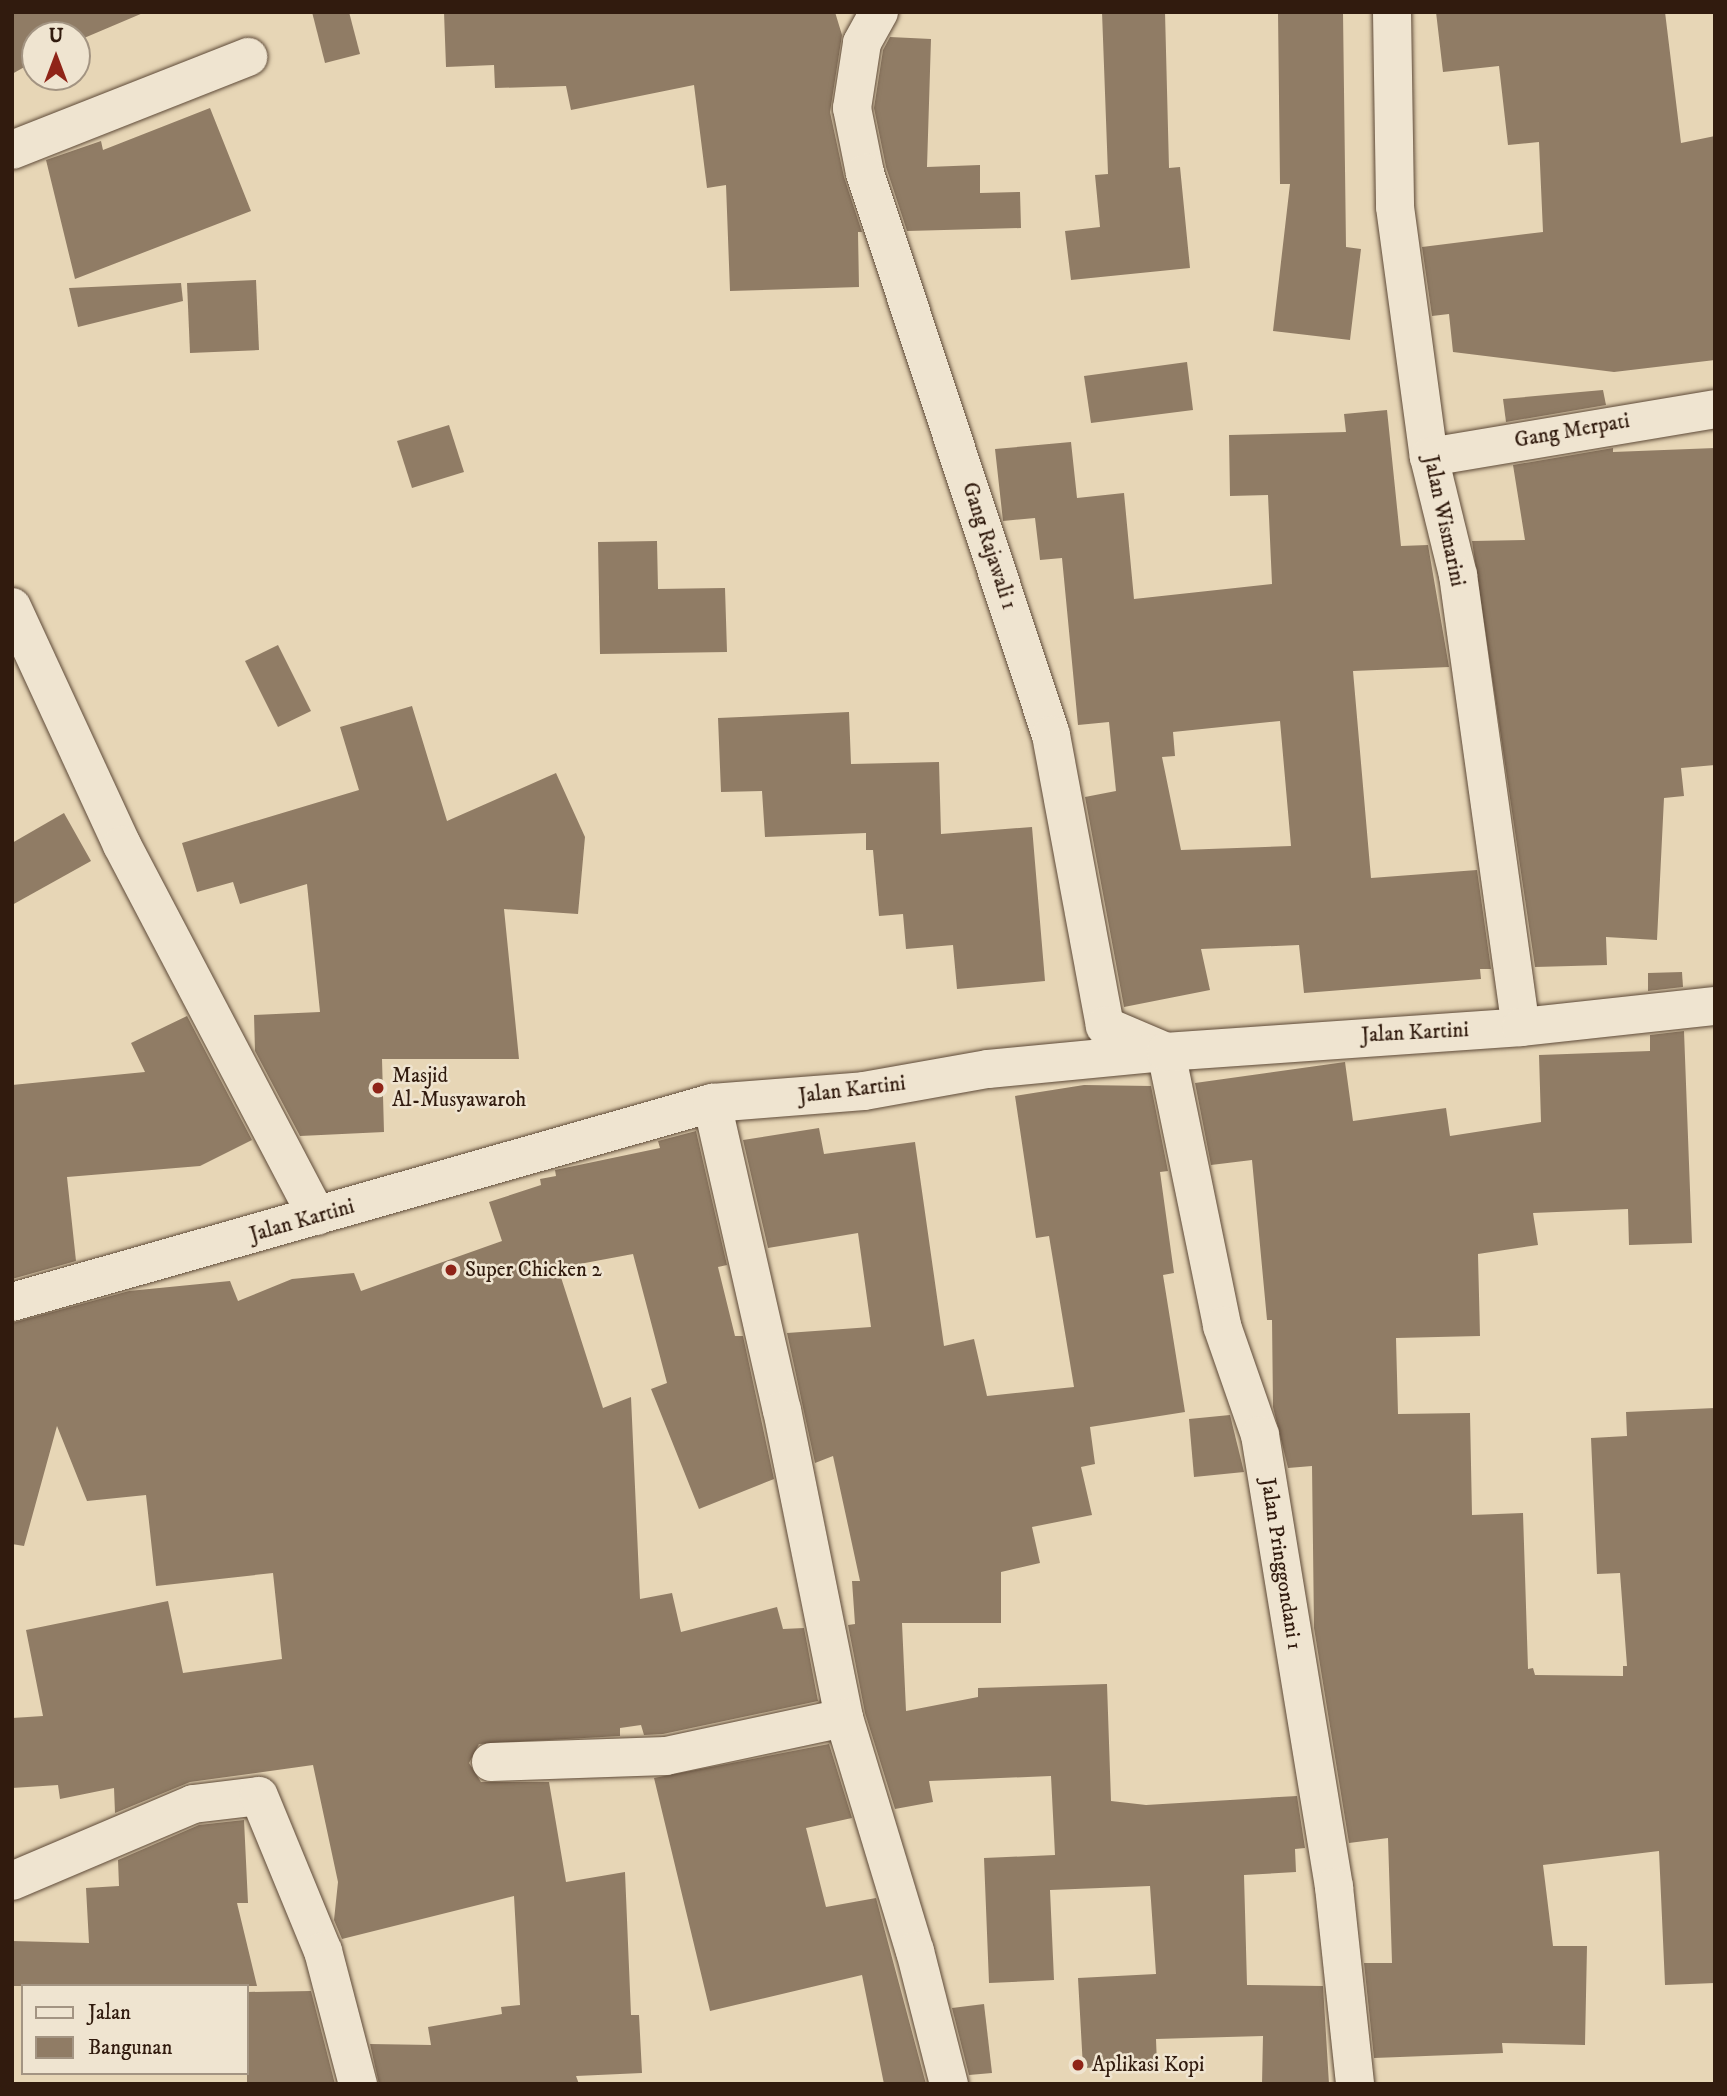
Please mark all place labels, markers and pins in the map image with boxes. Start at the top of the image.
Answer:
place label: Masjid Al-Musyawaroh [392,1063,526,1113]
marker: Masjid Al-Musyawaroh [370,1080,386,1096]
place label: Super Chicken 2 [465,1257,602,1283]
marker: Super Chicken 2 [443,1262,459,1278]
place label: Aplikasi Kopi [1092,2052,1204,2078]
marker: Aplikasi Kopi [1070,2057,1086,2073]

